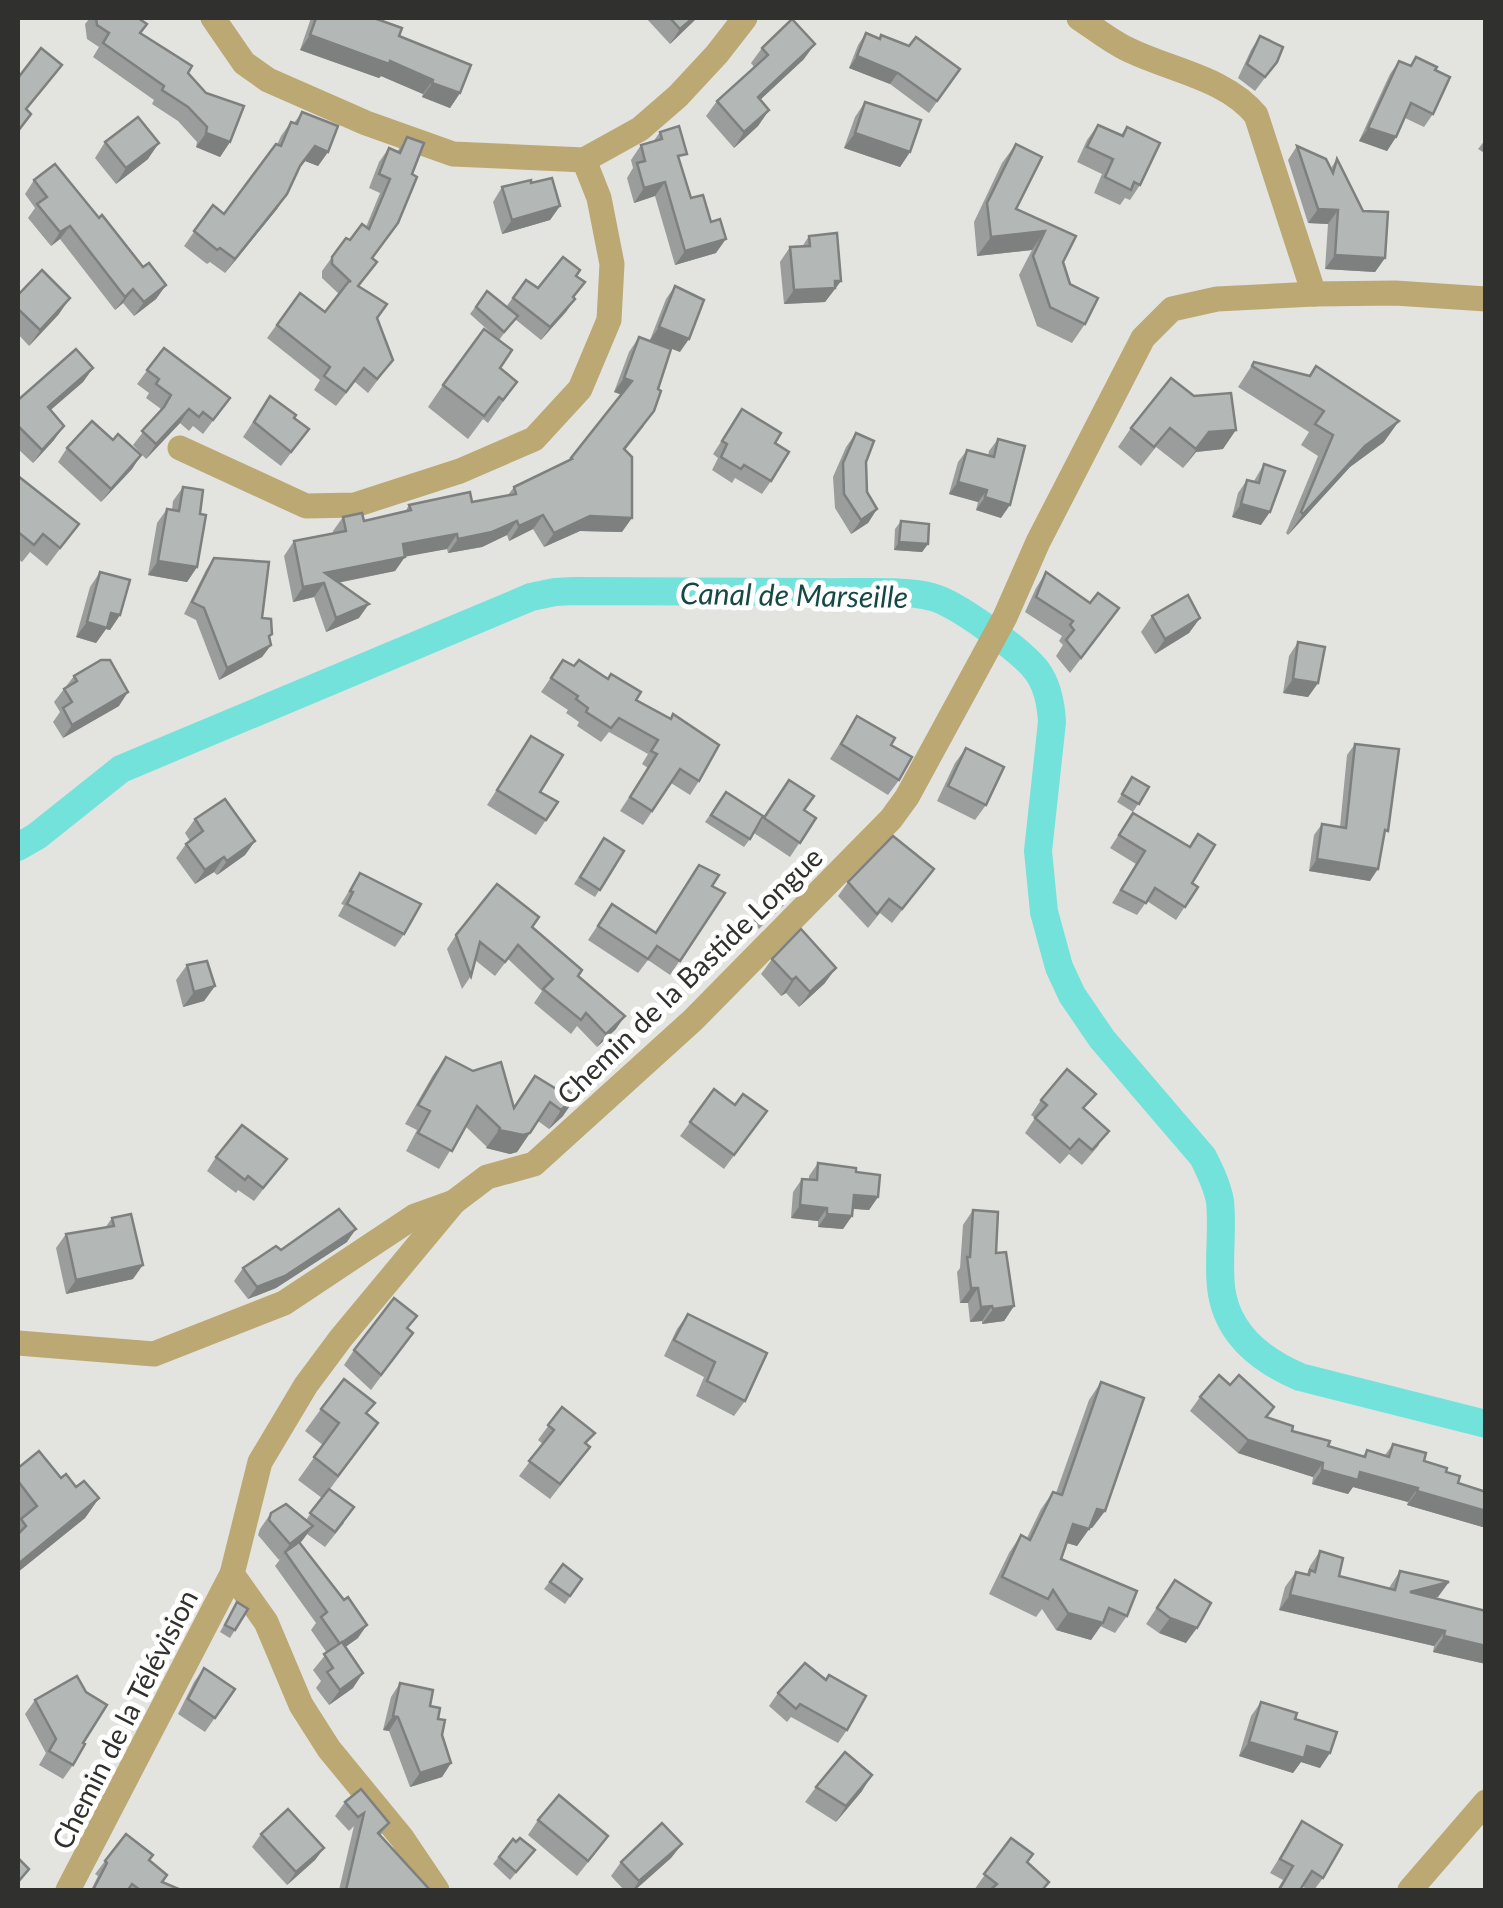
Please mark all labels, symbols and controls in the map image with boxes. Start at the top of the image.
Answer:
water label: Canal de Marseille [680,574,908,614]
street label: Chemin de la Bastide Longue [549,839,829,1111]
street label: Chemin de la Télévision [44,1584,204,1854]

